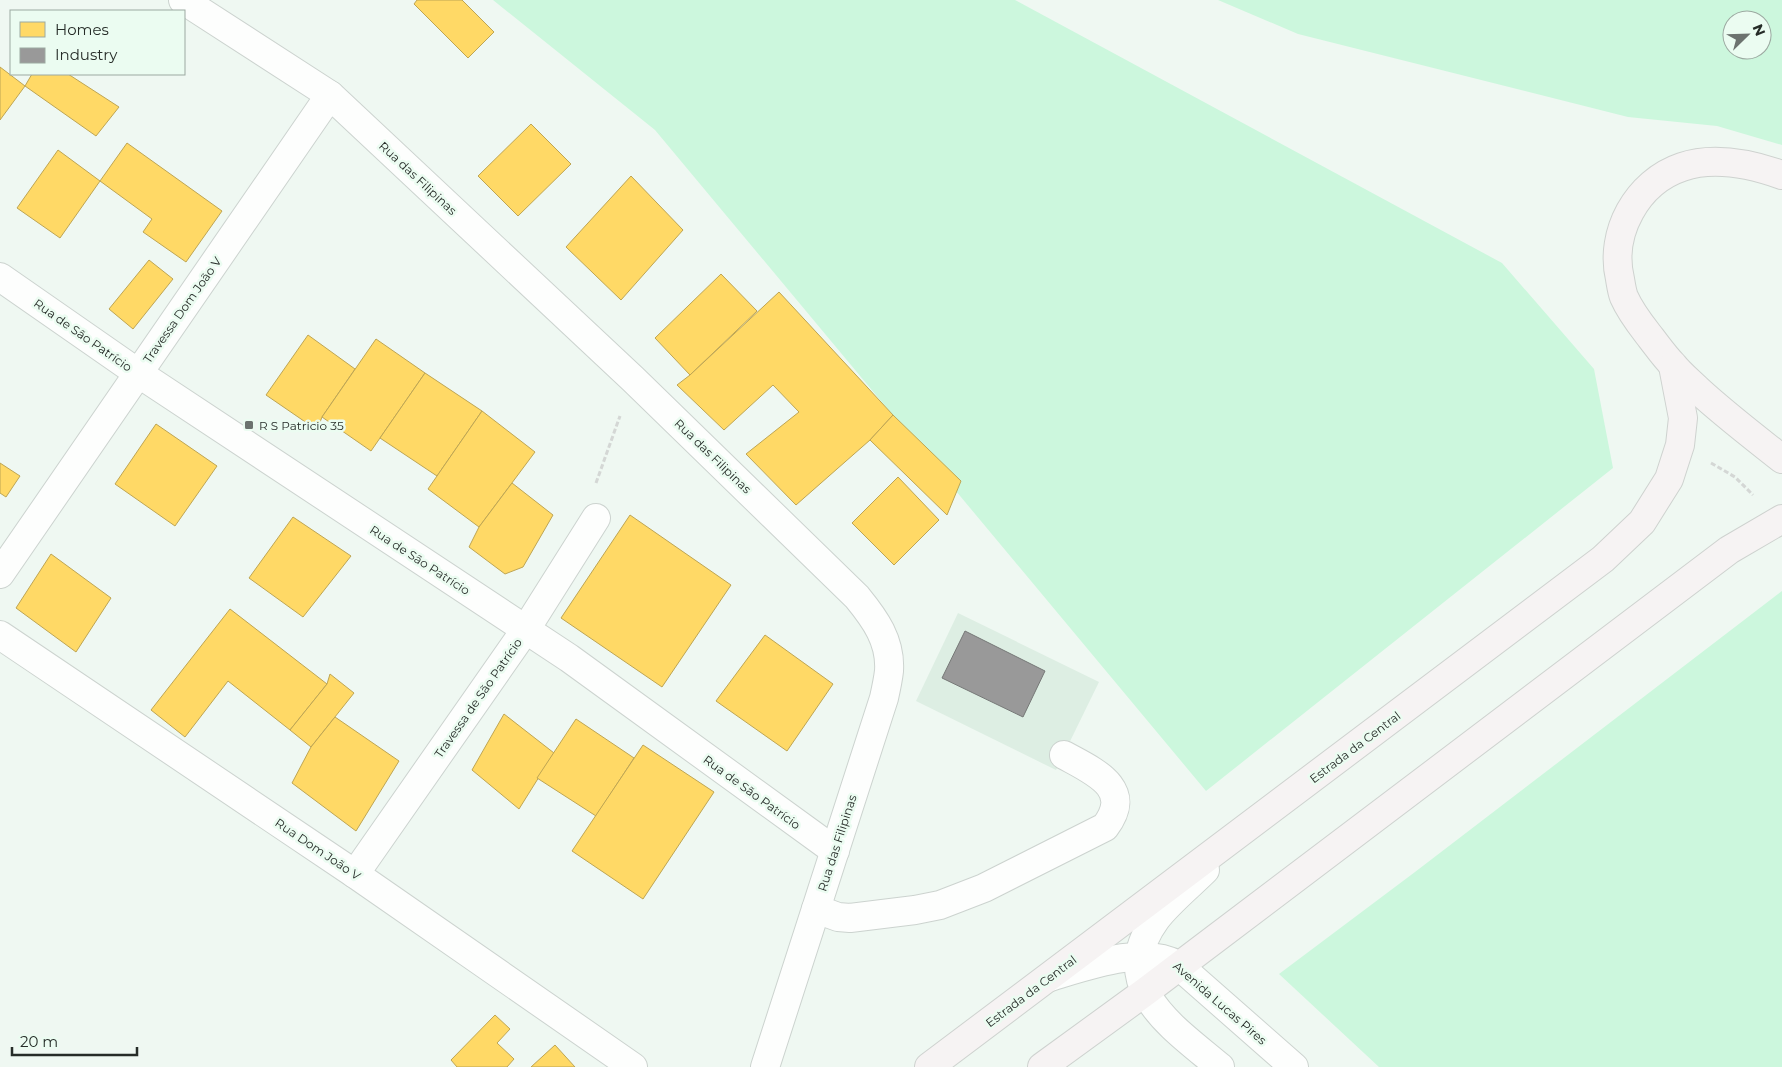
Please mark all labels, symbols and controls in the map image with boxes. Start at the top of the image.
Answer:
legend [10,10,185,75]
north arrow [1722,10,1772,60]
text: Homes [55,20,109,39]
text: N [1748,21,1769,39]
text: Industry [55,45,118,64]
street label: Rua das Filipinas [376,138,460,218]
street label: Travessa Dom João V [140,253,225,366]
street label: Rua de São Patrício [31,295,135,375]
street label: Rua das Filipinas [672,416,755,497]
place label: R S Patricio 35 [259,418,344,433]
marker: R S Patricio 35 [243,419,255,431]
street label: Rua de São Patrício [367,522,473,598]
street label: Travessa de São Patrício [431,635,525,761]
street label: Estrada da Central [1307,708,1403,786]
street label: Rua de São Patrício [701,752,803,832]
street label: Rua das Filipinas [814,793,860,893]
street label: Rua Dom João V [272,815,364,883]
street label: Estrada da Central [983,952,1079,1030]
street label: Avenida Lucas Pires [1170,958,1270,1048]
scale bar [12,1024,138,1056]
text: 20 m [20,1032,58,1051]

